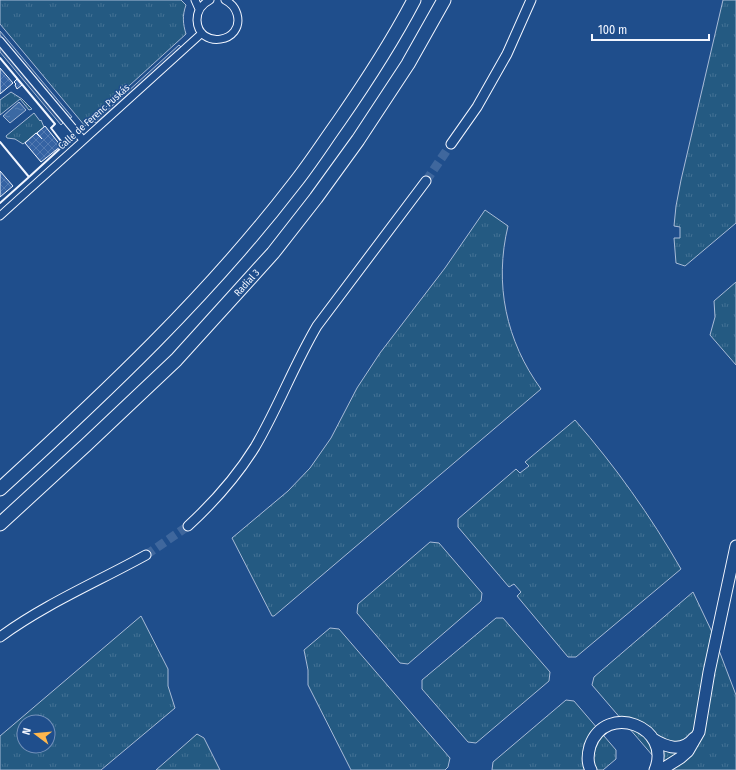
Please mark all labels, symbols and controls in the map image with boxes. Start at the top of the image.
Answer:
scale bar [592,16,709,42]
text: 100 m [598,23,627,37]
street label: Calle de Ferenc Puskás [56,82,132,152]
street label: Radial 3 [232,267,263,299]
north arrow [16,714,56,754]
text: N [20,726,34,736]

